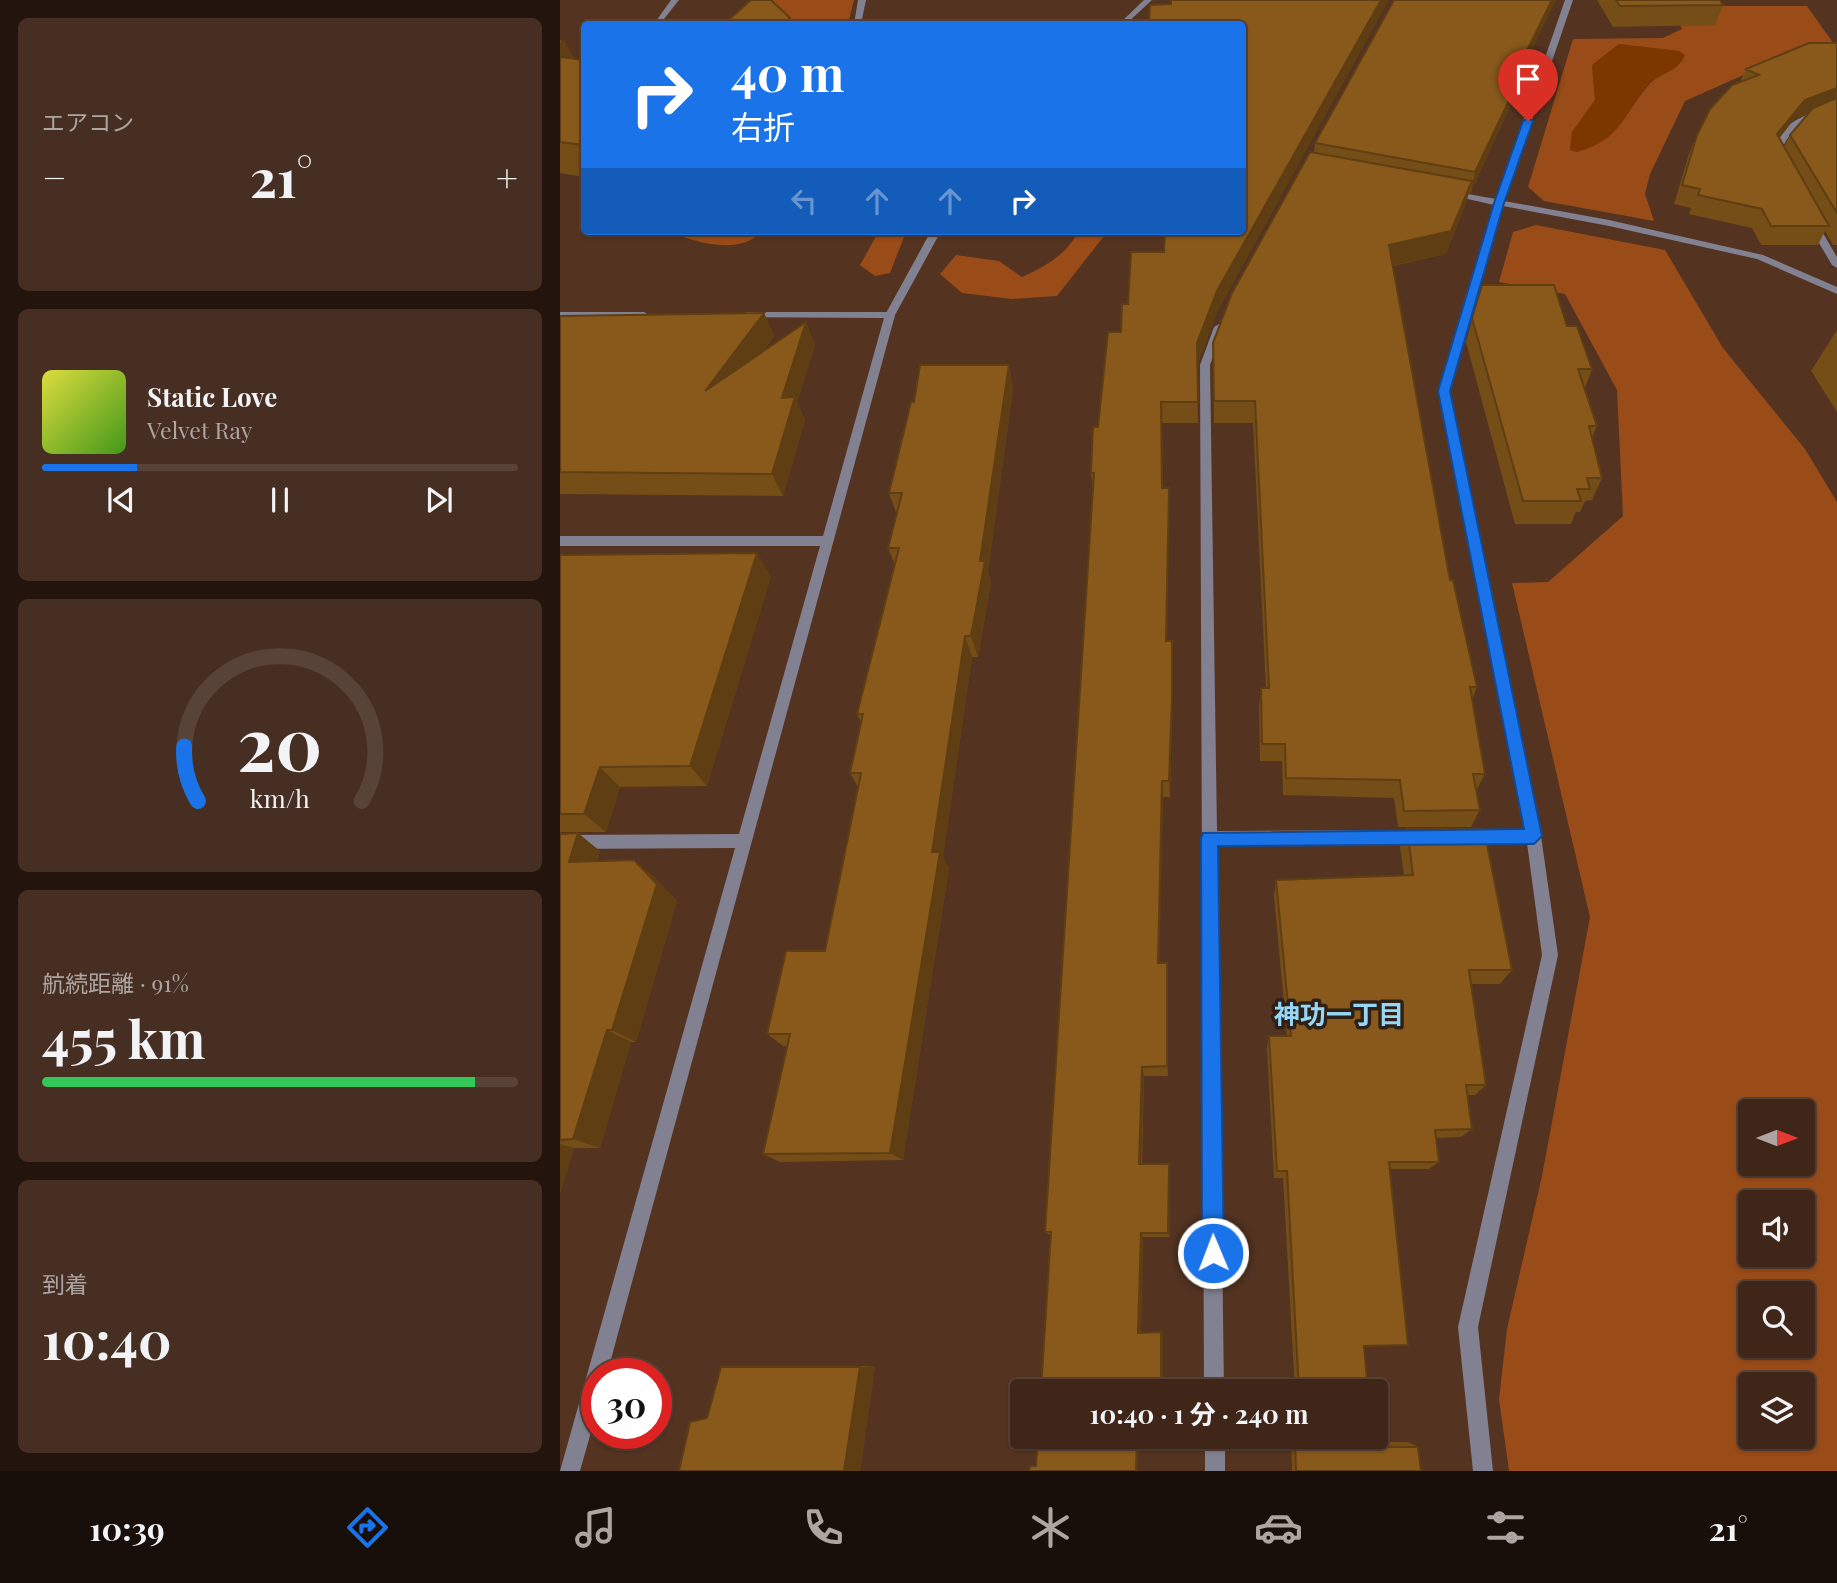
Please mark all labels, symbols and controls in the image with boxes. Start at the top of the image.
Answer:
text: 40 m [731,39,844,104]
icon: right [616,49,707,140]
pin [1498,49,1558,121]
icon: arrive [1509,60,1547,98]
text: 右折 [731,104,795,147]
text: エアコン [42,106,134,137]
text: 21° [250,142,313,211]
text: − [42,151,67,202]
text: + [496,151,518,202]
icon: left [785,182,823,220]
icon: ahead [858,182,896,220]
icon: ahead [931,182,969,220]
icon: right [1004,182,1042,220]
text: Static Love [147,379,277,414]
text: Velvet Ray [147,414,252,445]
icon: previous [102,481,140,519]
icon: pause [261,481,299,519]
icon: next [420,481,458,519]
text: 20 [237,693,323,790]
text: km/h [250,781,310,814]
text: 航続距離 · 91% [42,967,189,998]
district label: 神功一丁目 [1274,996,1404,1031]
text: 455 km [42,1003,205,1072]
north arrow [1738,1099,1815,1176]
map controls [1738,1099,1815,1449]
button: sound [1738,1190,1815,1267]
position arrow [1176,1216,1250,1290]
text: 到着 [42,1268,88,1299]
button: search [1738,1281,1815,1358]
text: 10:40 [42,1304,172,1373]
speed limit sign: 30 [581,1358,672,1449]
button: layers [1738,1372,1815,1449]
text: 10:40 · 1 分 · 240 m [1090,1396,1308,1431]
icon: directions [343,1503,392,1552]
icon: music [571,1503,620,1552]
icon: phone [799,1503,848,1552]
icon: climate [1026,1503,1075,1552]
icon: car [1254,1503,1303,1552]
icon: filters [1481,1503,1530,1552]
text: 10:39 [89,1506,165,1549]
text: 21° [1709,1506,1748,1549]

